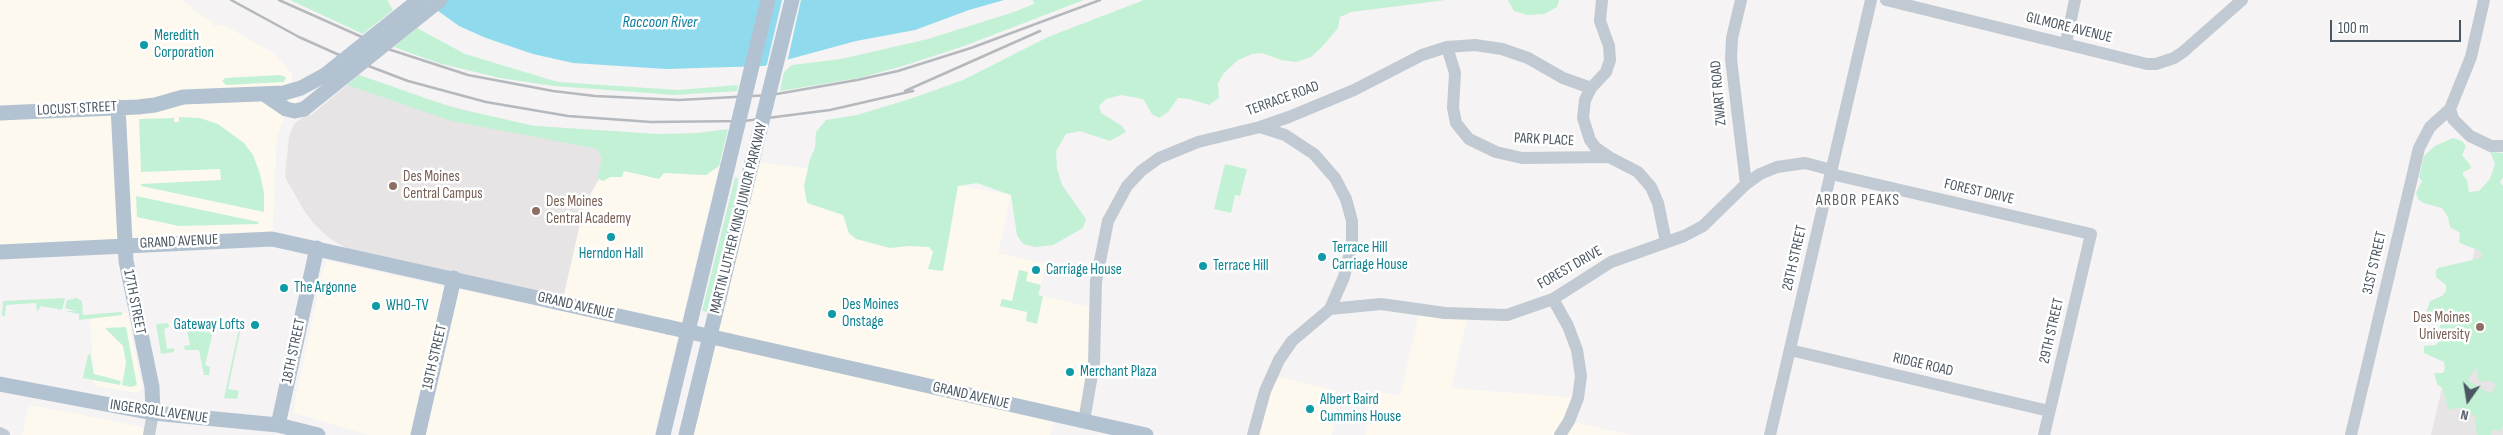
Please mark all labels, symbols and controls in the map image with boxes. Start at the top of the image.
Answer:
street label: GILMORE AVENUE [2024,9,2114,47]
scale bar [2333,10,2464,42]
water label: Raccoon River [622,13,698,33]
text: 100 m [2338,19,2369,38]
place label: Meredith Corporation [154,27,214,62]
marker: Meredith Corporation [138,39,150,51]
street label: ZWART ROAD [1707,60,1731,126]
street label: TERRACE ROAD [1244,78,1322,120]
street label: LOCUST STREET [37,98,117,120]
street label: MARTIN LUTHER KING JUNIOR PARKWAY [707,121,771,315]
street label: PARK PLACE [1513,129,1575,151]
place label: Des Moines Central Campus [403,168,483,203]
street label: FOREST DRIVE [1942,175,2016,209]
marker: Des Moines Central Campus [387,180,399,192]
district label: ARBOR PEAKS [1814,191,1902,211]
place label: Des Moines Central Academy [546,193,631,228]
marker: Des Moines Central Academy [530,205,542,217]
street label: 28TH STREET [1779,224,1811,292]
street label: 31ST STREET [2359,230,2391,296]
street label: GRAND AVENUE [139,231,219,253]
marker: Herndon Hall [605,231,617,243]
place label: Terrace Hill Carriage House [1332,239,1408,274]
street label: FOREST DRIVE [1535,242,1605,294]
place label: Herndon Hall [579,245,643,263]
marker: Terrace Hill Carriage House [1316,251,1328,263]
place label: Terrace Hill [1213,257,1269,275]
marker: Terrace Hill [1197,260,1209,272]
place label: Carriage House [1046,261,1122,279]
marker: Carriage House [1030,264,1042,276]
street label: 17TH STREET [119,268,149,336]
place label: The Argonne [294,279,356,297]
marker: The Argonne [278,282,290,294]
street label: GRAND AVENUE [536,288,616,324]
place label: Des Moines Onstage [842,296,899,331]
street label: 29TH STREET [2036,296,2068,366]
place label: WHO-TV [386,297,428,315]
marker: WHO-TV [370,300,382,312]
marker: Des Moines Onstage [826,308,838,320]
place label: Des Moines University [2413,309,2470,344]
place label: Gateway Lofts [174,316,245,334]
street label: 18TH STREET [278,317,310,385]
marker: Gateway Lofts [249,319,261,331]
marker: Des Moines University [2474,321,2486,333]
street label: 19TH STREET [419,323,451,391]
street label: RIDGE ROAD [1891,349,1955,381]
place label: Merchant Plaza [1080,363,1157,381]
marker: Merchant Plaza [1064,366,1076,378]
north arrow [2443,375,2493,425]
street label: GRAND AVENUE [931,378,1011,414]
place label: Albert Baird Cummins House [1320,391,1401,426]
street label: INGERSOLL AVENUE [109,396,209,428]
marker: Albert Baird Cummins House [1304,403,1316,415]
text: N [2459,406,2470,424]

